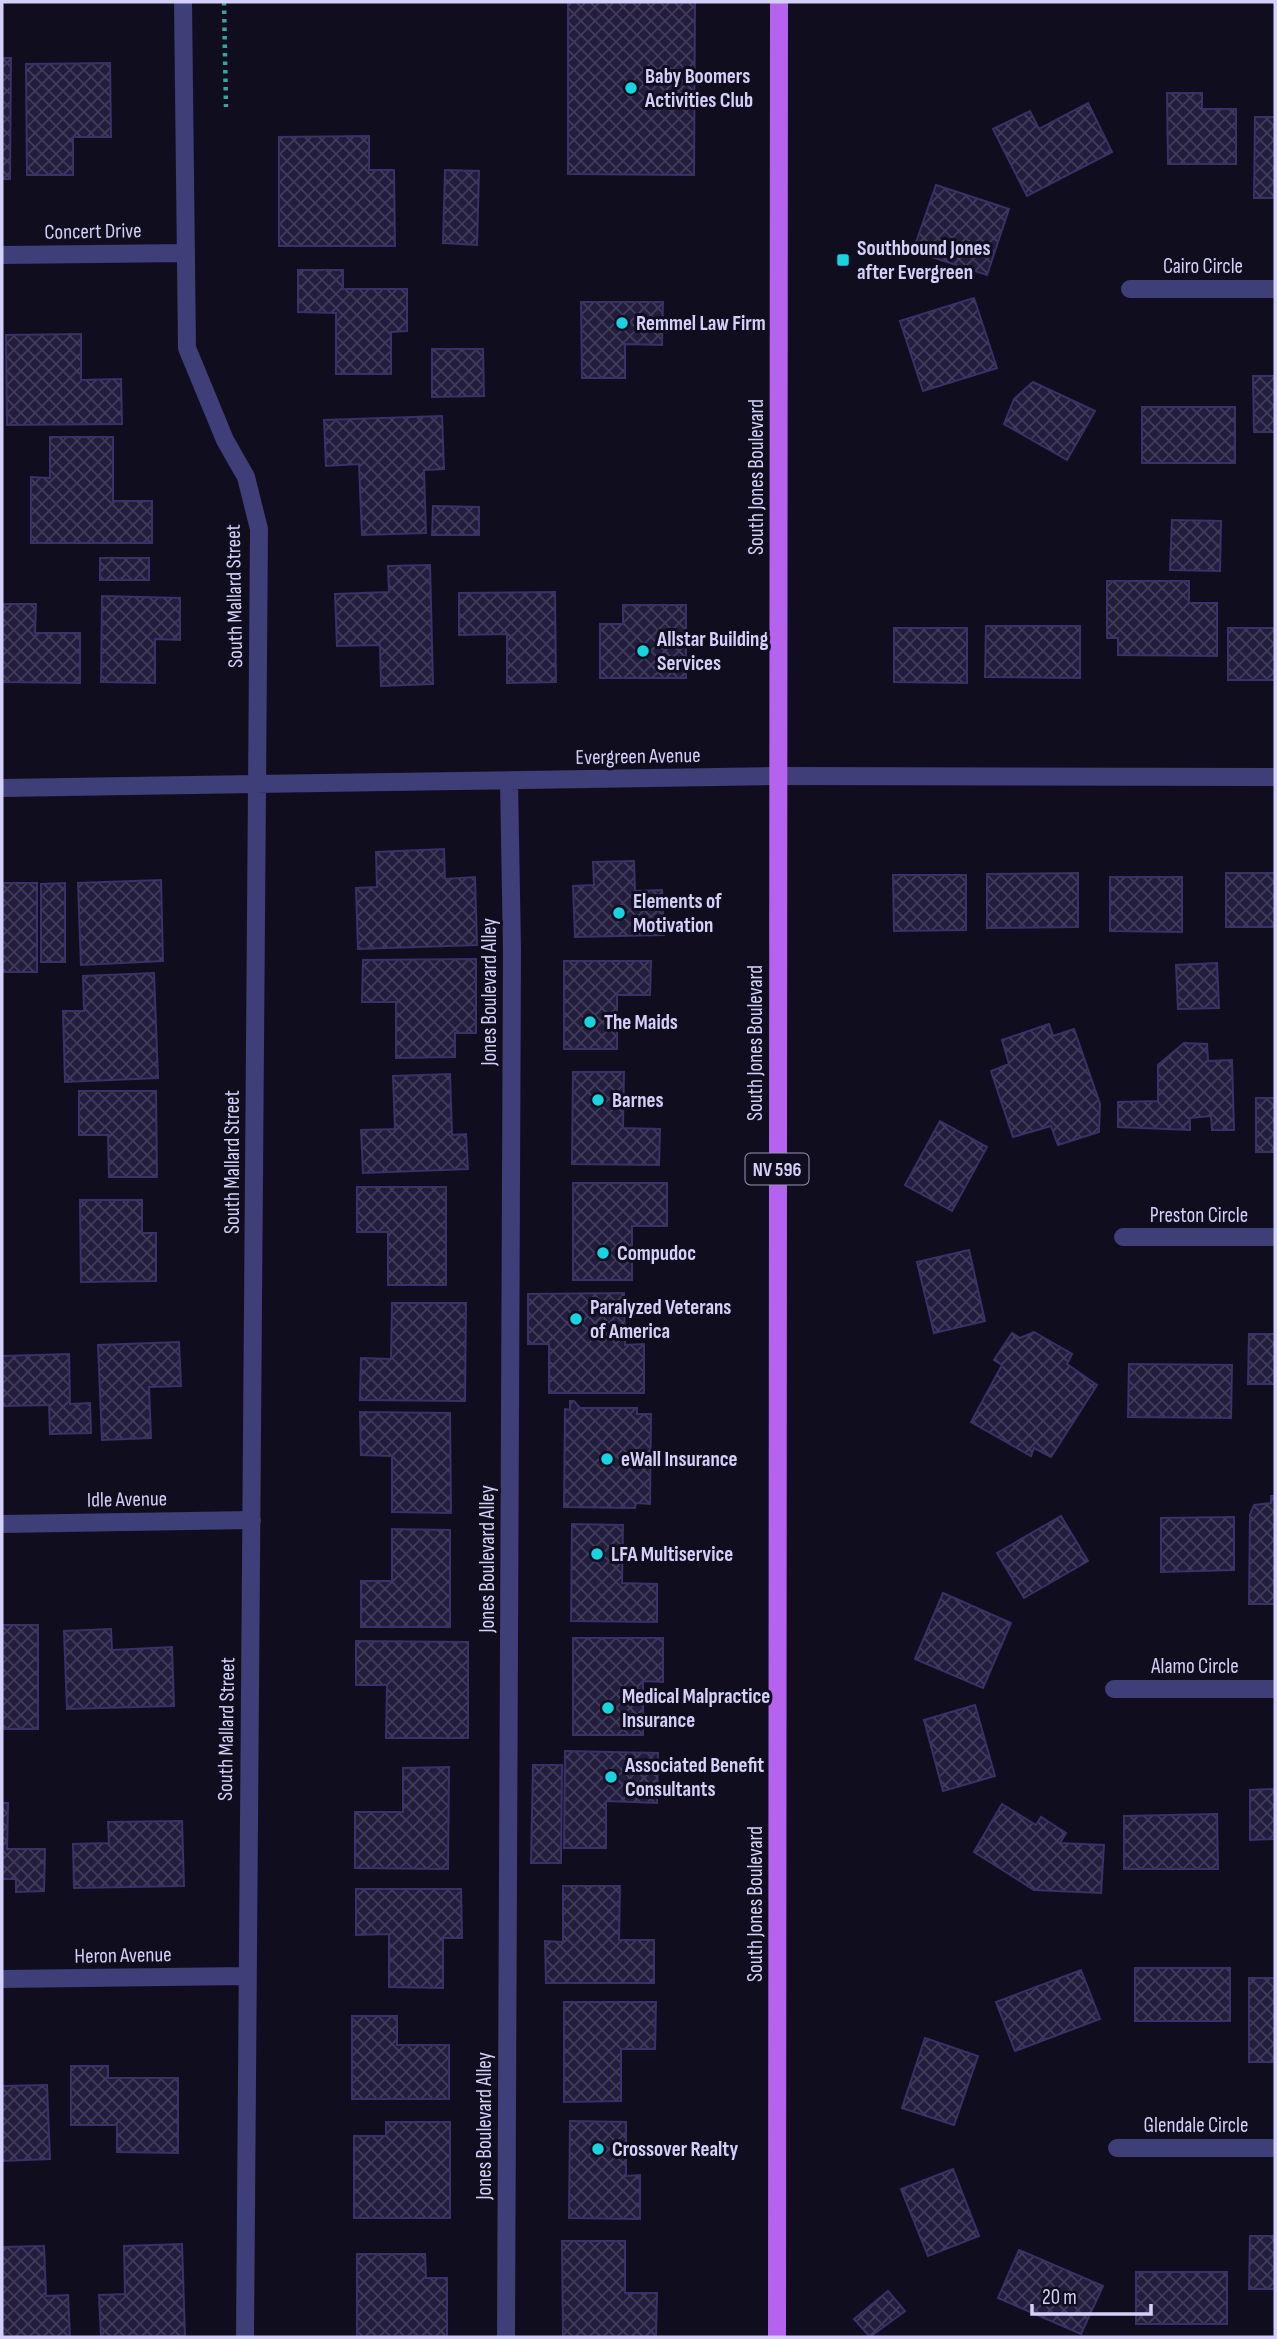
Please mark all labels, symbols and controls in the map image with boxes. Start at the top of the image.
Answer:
place label: Baby Boomers Activities Club [644,64,753,113]
marker: Baby Boomers Activities Club [623,80,639,96]
street label: Concert Drive [44,218,142,245]
place label: Southbound Jones after Evergreen [857,236,991,285]
marker: Southbound Jones after Evergreen [835,252,851,268]
street label: Cairo Circle [1163,254,1243,279]
place label: Remmel Law Firm [636,311,766,336]
marker: Remmel Law Firm [614,315,630,331]
street label: South Jones Boulevard [744,399,769,555]
street label: South Mallard Street [221,524,248,668]
place label: Allstar Building Services [656,627,768,676]
marker: Allstar Building Services [635,643,651,659]
street label: Evergreen Avenue [575,743,701,770]
place label: Elements of Motivation [633,889,722,938]
marker: Elements of Motivation [611,905,627,921]
street label: Jones Boulevard Alley [477,918,502,1067]
street label: South Jones Boulevard [743,965,768,1121]
place label: The Maids [604,1010,678,1035]
marker: The Maids [582,1014,598,1030]
place label: Barnes [612,1088,664,1113]
street label: South Mallard Street [220,1090,245,1234]
marker: Barnes [590,1092,606,1108]
road number: NV 596 [746,1154,808,1184]
street label: Preston Circle [1150,1203,1248,1228]
place label: Compudoc [617,1241,696,1266]
marker: Compudoc [595,1245,611,1261]
place label: Paralyzed Veterans of America [590,1295,731,1344]
marker: Paralyzed Veterans of America [568,1311,584,1327]
place label: eWall Insurance [621,1447,738,1472]
marker: eWall Insurance [599,1451,615,1467]
street label: Jones Boulevard Alley [475,1485,500,1634]
street label: Idle Avenue [87,1486,167,1513]
place label: LFA Multiservice [611,1542,733,1567]
marker: LFA Multiservice [589,1546,605,1562]
street label: Alamo Circle [1150,1654,1239,1679]
street label: South Mallard Street [213,1657,240,1801]
place label: Medical Malpractice Insurance [622,1684,770,1733]
marker: Medical Malpractice Insurance [600,1700,616,1716]
place label: Associated Benefit Consultants [624,1753,764,1802]
marker: Associated Benefit Consultants [603,1769,619,1785]
street label: South Jones Boulevard [743,1826,768,1982]
street label: Heron Avenue [74,1942,172,1969]
street label: Jones Boulevard Alley [472,2052,497,2201]
street label: Glendale Circle [1144,2113,1248,2138]
place label: Crossover Realty [612,2137,738,2162]
marker: Crossover Realty [590,2141,606,2157]
scale bar [1032,2272,1151,2316]
text: 20 m [1042,2285,1077,2310]

